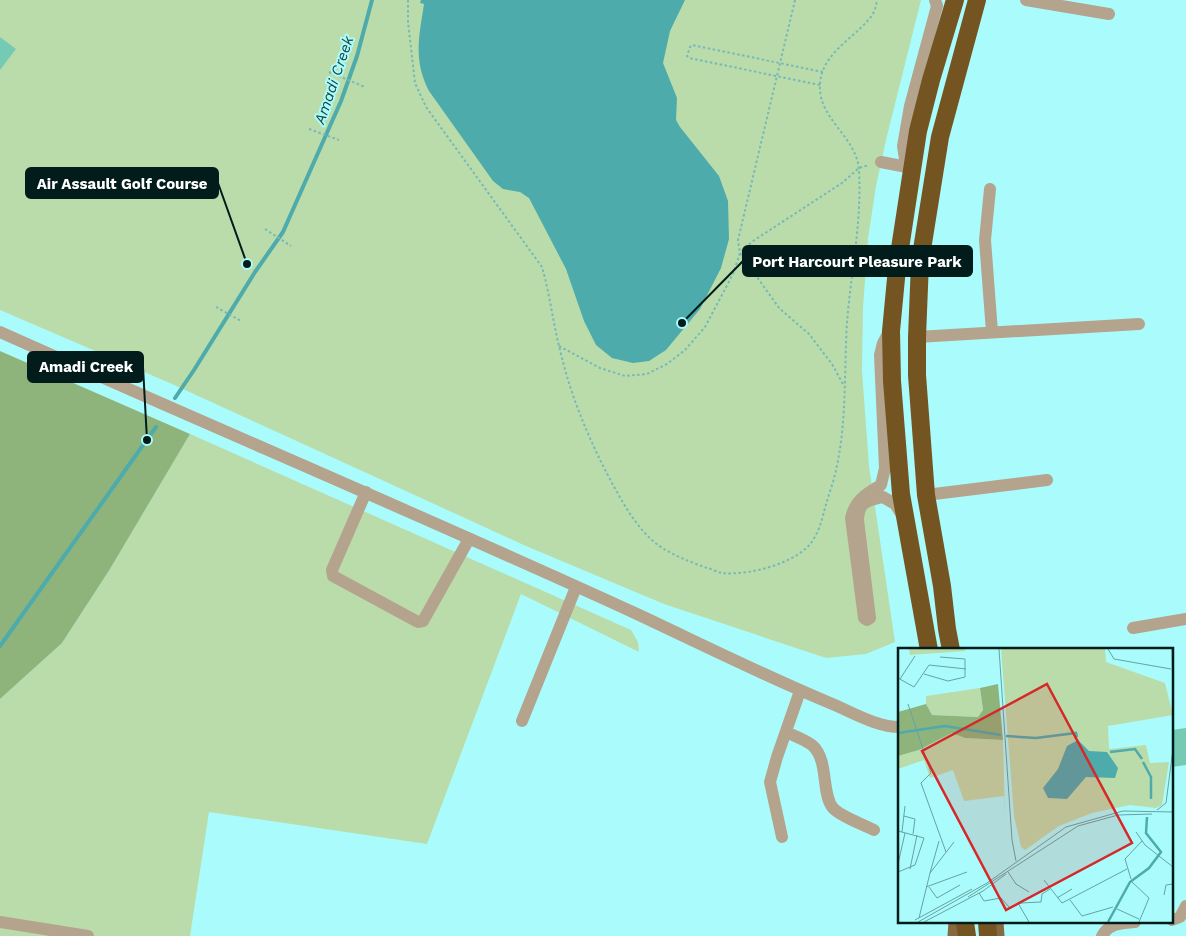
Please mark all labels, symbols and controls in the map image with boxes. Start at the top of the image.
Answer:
water label: Amadi Creek [310,33,358,127]
callout: Air Assault Golf Course [26,168,218,198]
text: Air Assault Golf Course [37,175,208,193]
callout: Port Harcourt Pleasure Park [743,246,972,276]
text: Port Harcourt Pleasure Park [752,253,962,271]
callout: Amadi Creek [28,352,143,382]
text: Amadi Creek [39,358,134,376]
inset map [898,648,1174,924]

